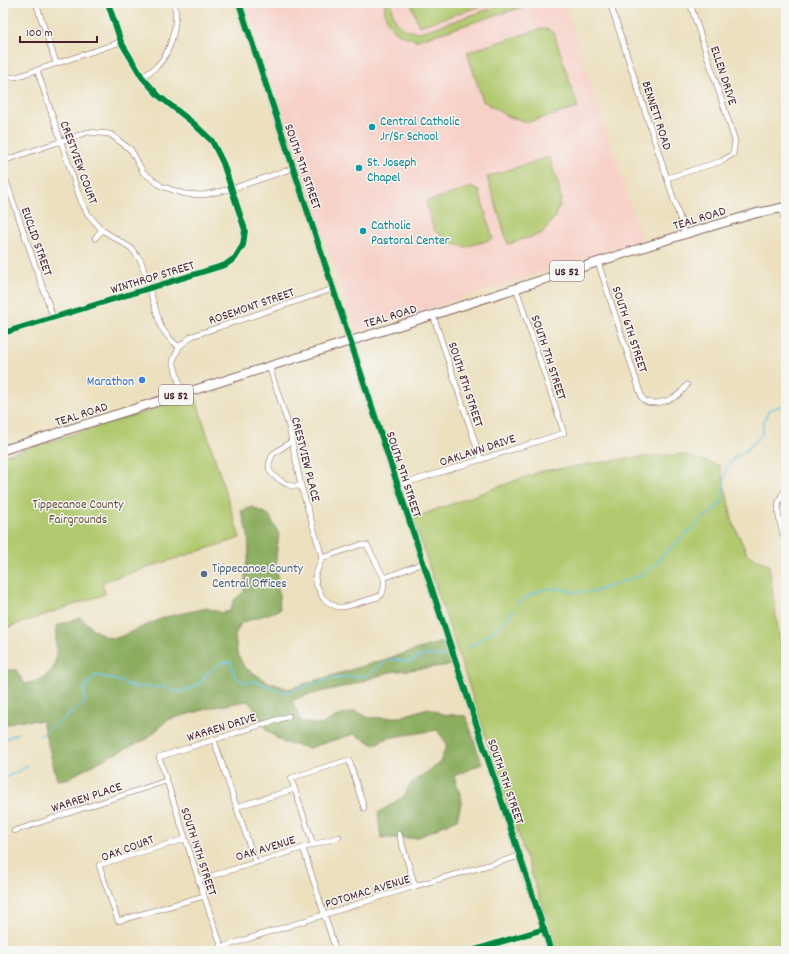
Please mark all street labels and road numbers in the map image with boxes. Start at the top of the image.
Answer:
street label: ELLEN DRIVE [704,44,741,108]
street label: BENNETT ROAD [635,79,676,153]
street label: CRESTVIEW COURT [54,118,102,207]
street label: SOUTH 9TH STREET [278,121,325,212]
street label: TEAL ROAD [671,202,729,236]
street label: EUCLID STREET [15,205,56,279]
street label: WINTHROP STREET [108,257,197,300]
road number: US 52 [550,261,584,281]
street label: ROSEMONT STREET [206,284,297,331]
street label: SOUTH 6TH STREET [606,284,652,375]
street label: TEAL ROAD [362,300,420,334]
street label: SOUTH 7TH STREET [525,313,570,403]
street label: SOUTH 8TH STREET [442,340,487,430]
road number: US 52 [159,385,193,405]
street label: TEAL ROAD [53,398,111,433]
street label: CRESTVIEW PLACE [285,415,324,504]
street label: SOUTH 9TH STREET [380,429,425,520]
street label: OAKLAWN DRIVE [437,430,518,473]
street label: WARREN DRIVE [185,709,259,748]
street label: SOUTH 9TH STREET [481,736,528,827]
street label: WARREN PLACE [49,778,125,819]
street label: SOUTH 14TH STREET [174,805,221,898]
street label: OAK COURT [99,831,157,868]
street label: OAK AVENUE [234,831,298,867]
street label: POTOMAC AVENUE [323,870,413,914]

